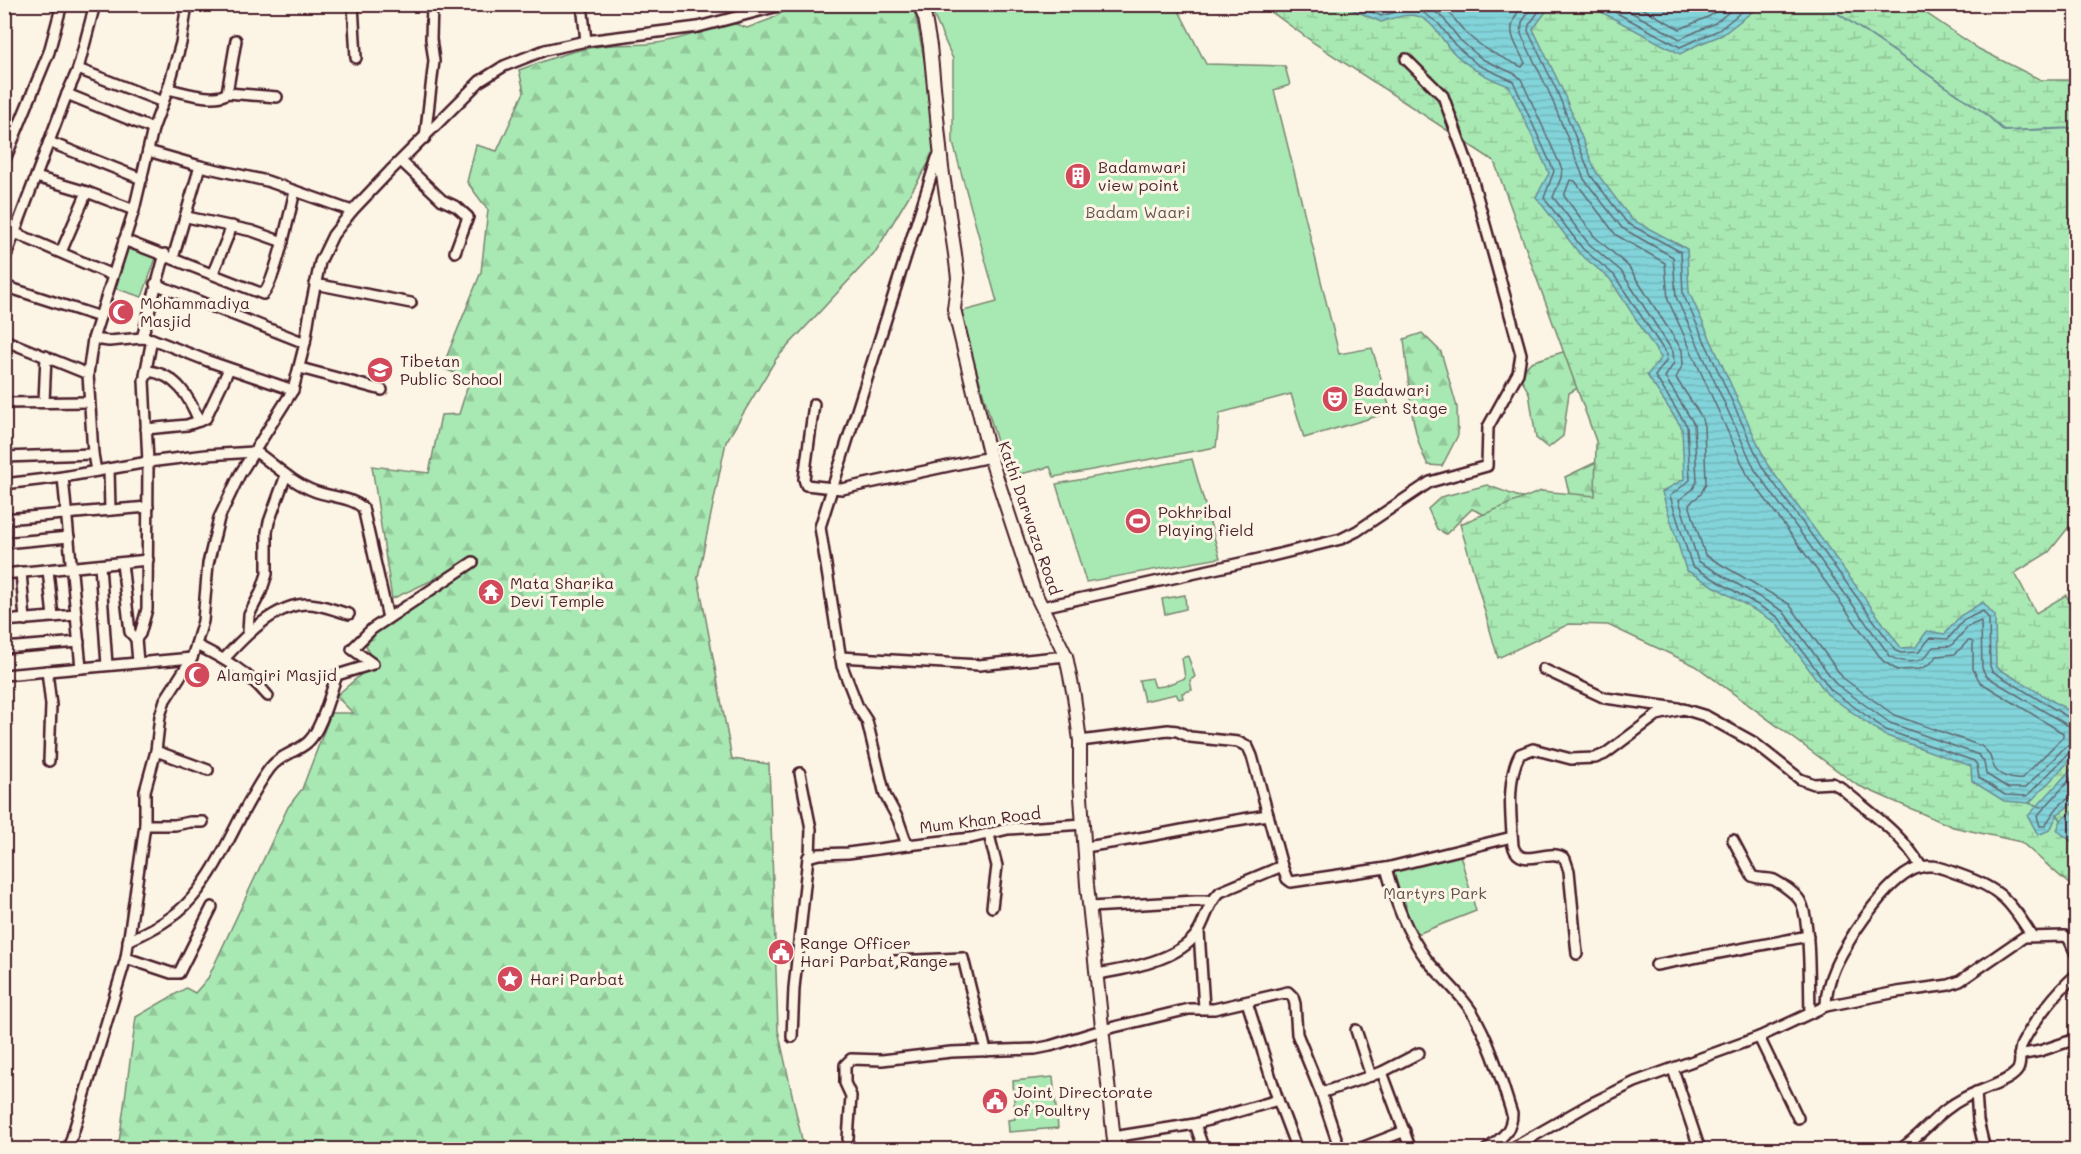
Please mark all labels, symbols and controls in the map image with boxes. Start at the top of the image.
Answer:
place label: Badamwari view point [1098,156,1186,195]
building icon: Badamwari view point [1063,161,1093,191]
park label: Badam Waari [1086,201,1190,222]
place label: Mohammadiya Masjid [140,292,250,331]
mosque icon: Mohammadiya Masjid [106,297,136,327]
place label: Tibetan Public School [400,350,503,389]
school or university icon: Tibetan Public School [365,355,395,385]
place label: Badawari Event Stage [1354,379,1448,418]
theatre icon: Badawari Event Stage [1320,384,1350,414]
street label: Kathi Darwaza Road [994,438,1067,597]
place label: Pokhribal Playing field [1158,501,1253,540]
sports icon: Pokhribal Playing field [1123,506,1153,536]
place label: Mata Sharika Devi Temple [510,572,614,611]
temple icon: Mata Sharika Devi Temple [476,577,506,607]
mosque icon: Alamgiri Masjid [182,660,212,690]
place label: Alamgiri Masjid [216,664,337,685]
street label: Mum Khan Road [918,802,1042,837]
park label: Martyrs Park [1383,882,1487,903]
place label: Range Officer Hari Parbat Range [800,932,948,971]
public building icon: Range Officer Hari Parbat Range [766,937,796,967]
place icon: Hari Parbat [495,964,525,994]
place label: Hari Parbat [530,968,624,989]
place label: Joint Directorate of Poultry [1014,1081,1153,1120]
public building icon: Joint Directorate of Poultry [980,1086,1010,1116]

